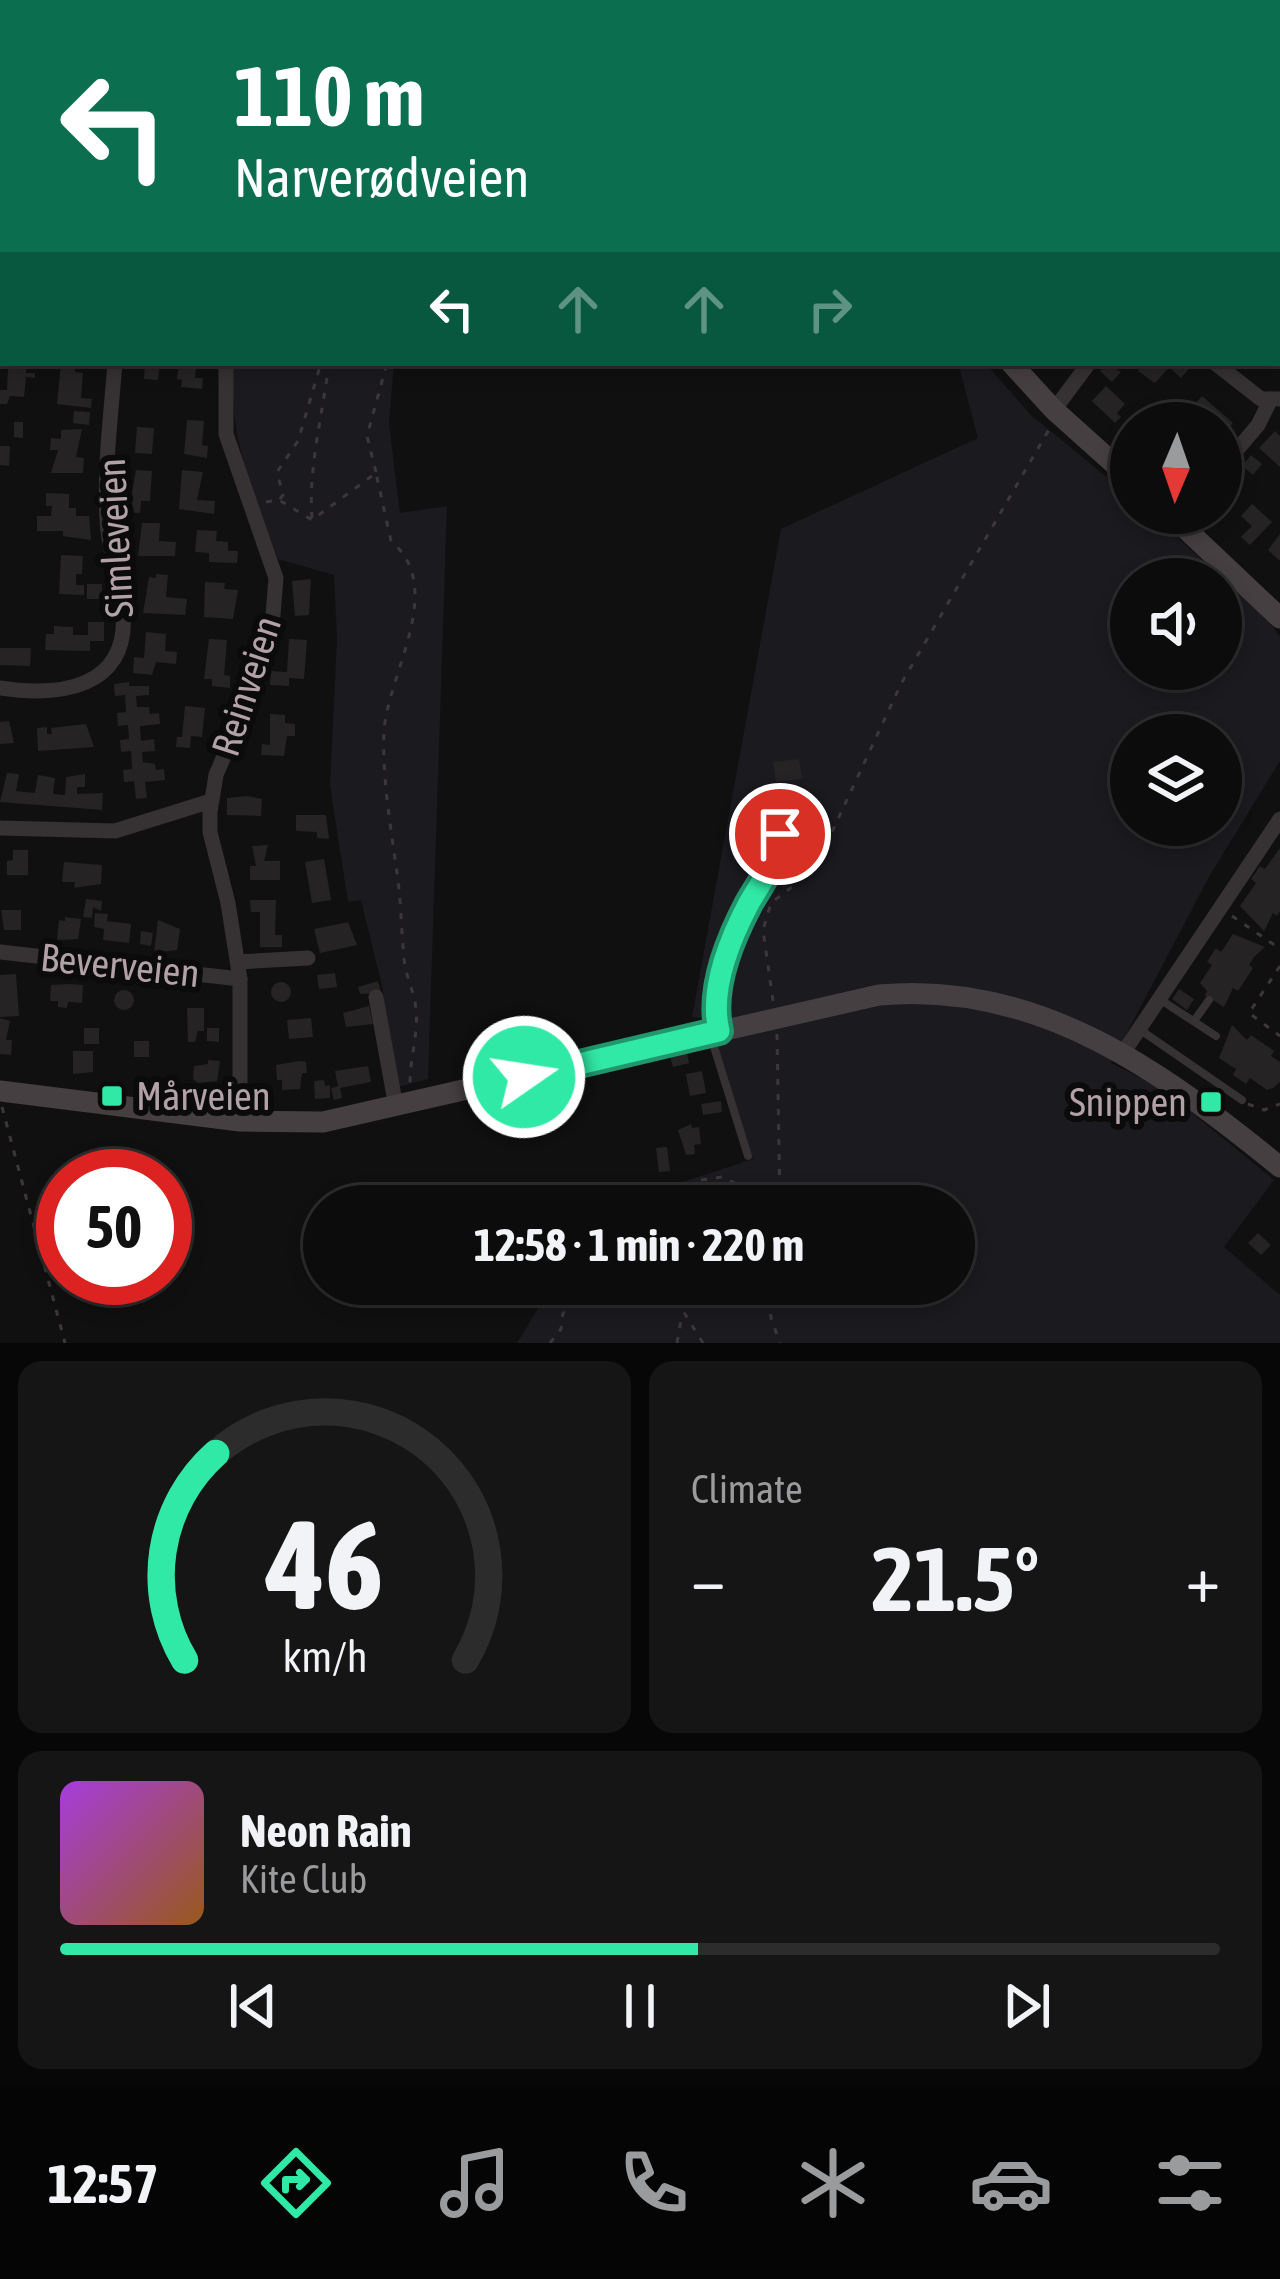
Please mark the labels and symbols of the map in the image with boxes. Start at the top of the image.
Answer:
north arrow [1110,402,1242,534]
street label: Simleveien [89,457,141,619]
street label: Reinveien [203,611,289,761]
pin [729,783,831,885]
street label: Beverveien [38,935,202,995]
position arrow [461,1014,587,1140]
place label: Mårveien [136,1074,271,1118]
place label: Snippen [1069,1080,1187,1124]
marker: Mårveien [99,1083,125,1109]
marker: Snippen [1198,1089,1224,1115]
speed limit sign: 50 [36,1149,192,1305]

